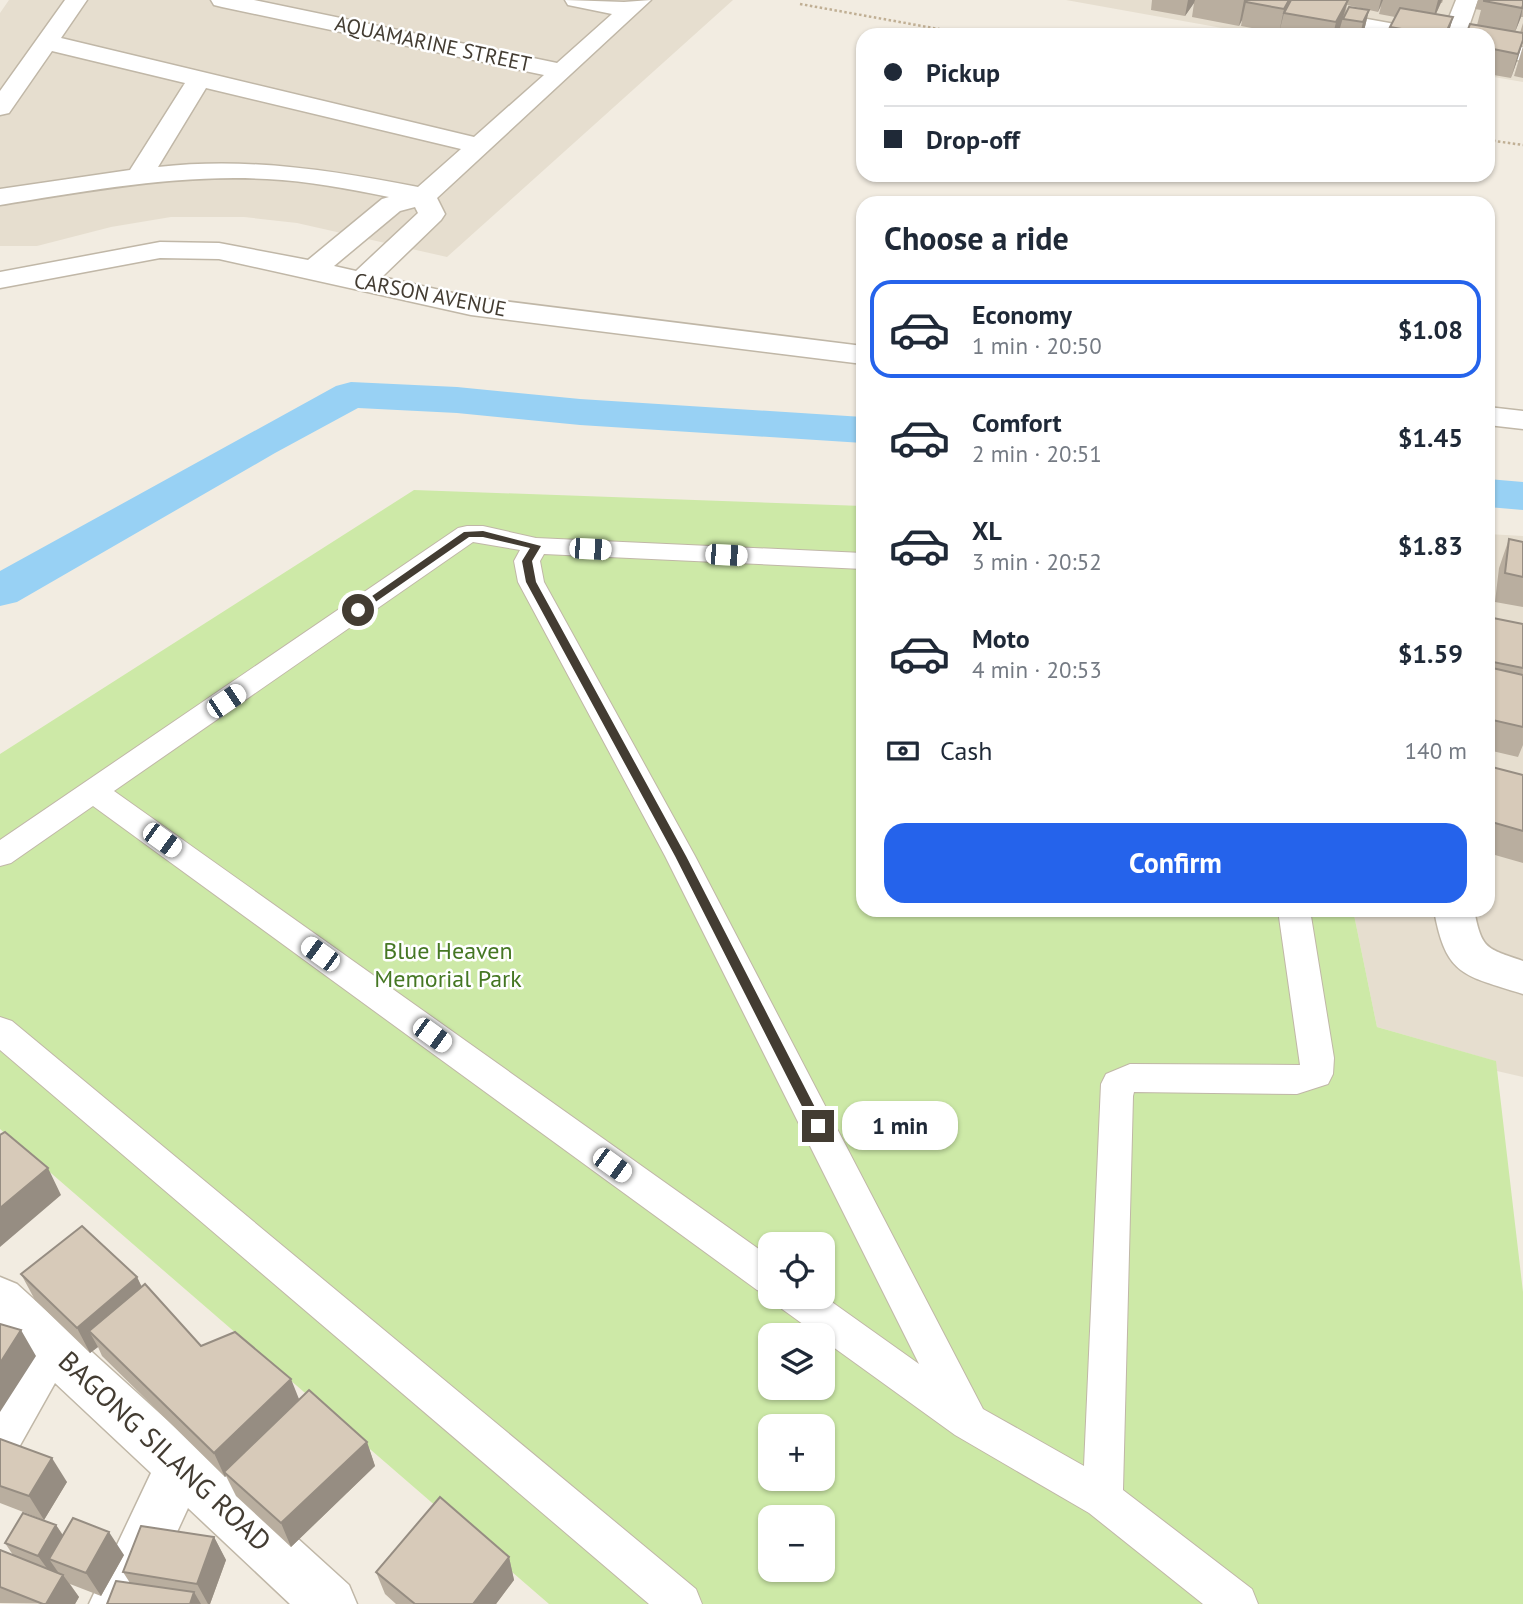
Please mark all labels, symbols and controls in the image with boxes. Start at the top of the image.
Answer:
street label: AQUAMARINE STREET [332,10,534,78]
text: Pickup [926,56,1000,89]
text: Drop-off [926,123,1020,156]
text: Choose a ride [884,217,1069,259]
street label: CARSON AVENUE [352,267,508,322]
icon: car [888,298,951,361]
text: Economy [972,298,1072,331]
text: $1.08 [1398,313,1463,346]
text: 1 min · 20:50 [972,331,1102,360]
icon: car [888,406,951,469]
text: Comfort [972,406,1062,439]
text: $1.45 [1398,421,1463,454]
text: 2 min · 20:51 [972,439,1102,468]
icon: car [888,514,951,577]
text: XL [972,514,1002,547]
text: $1.83 [1398,529,1463,562]
car [569,537,612,561]
car [705,543,748,567]
text: 3 min · 20:52 [972,547,1102,576]
route start [342,594,374,626]
icon: car [888,622,951,685]
text: Moto [972,622,1030,655]
text: $1.59 [1398,637,1463,670]
text: 4 min · 20:53 [972,655,1102,684]
car [203,681,250,721]
icon: cash [884,732,922,770]
text: Cash [940,734,992,767]
text: 140 m [1405,736,1467,765]
car [139,819,186,861]
button: Confirm [884,823,1467,903]
car [297,933,344,975]
park label: Blue Heaven Memorial Park [374,935,522,994]
car [409,1014,456,1056]
callout: 1 min [842,1102,958,1150]
route end [802,1110,834,1142]
text: 1 min [872,1111,928,1140]
car [589,1144,636,1186]
map controls [758,1232,835,1582]
button: locate [758,1232,835,1309]
button: layers [758,1323,835,1400]
street label: BAGONG SILANG ROAD [51,1342,280,1559]
button: + [758,1414,835,1491]
button: − [758,1505,835,1582]

